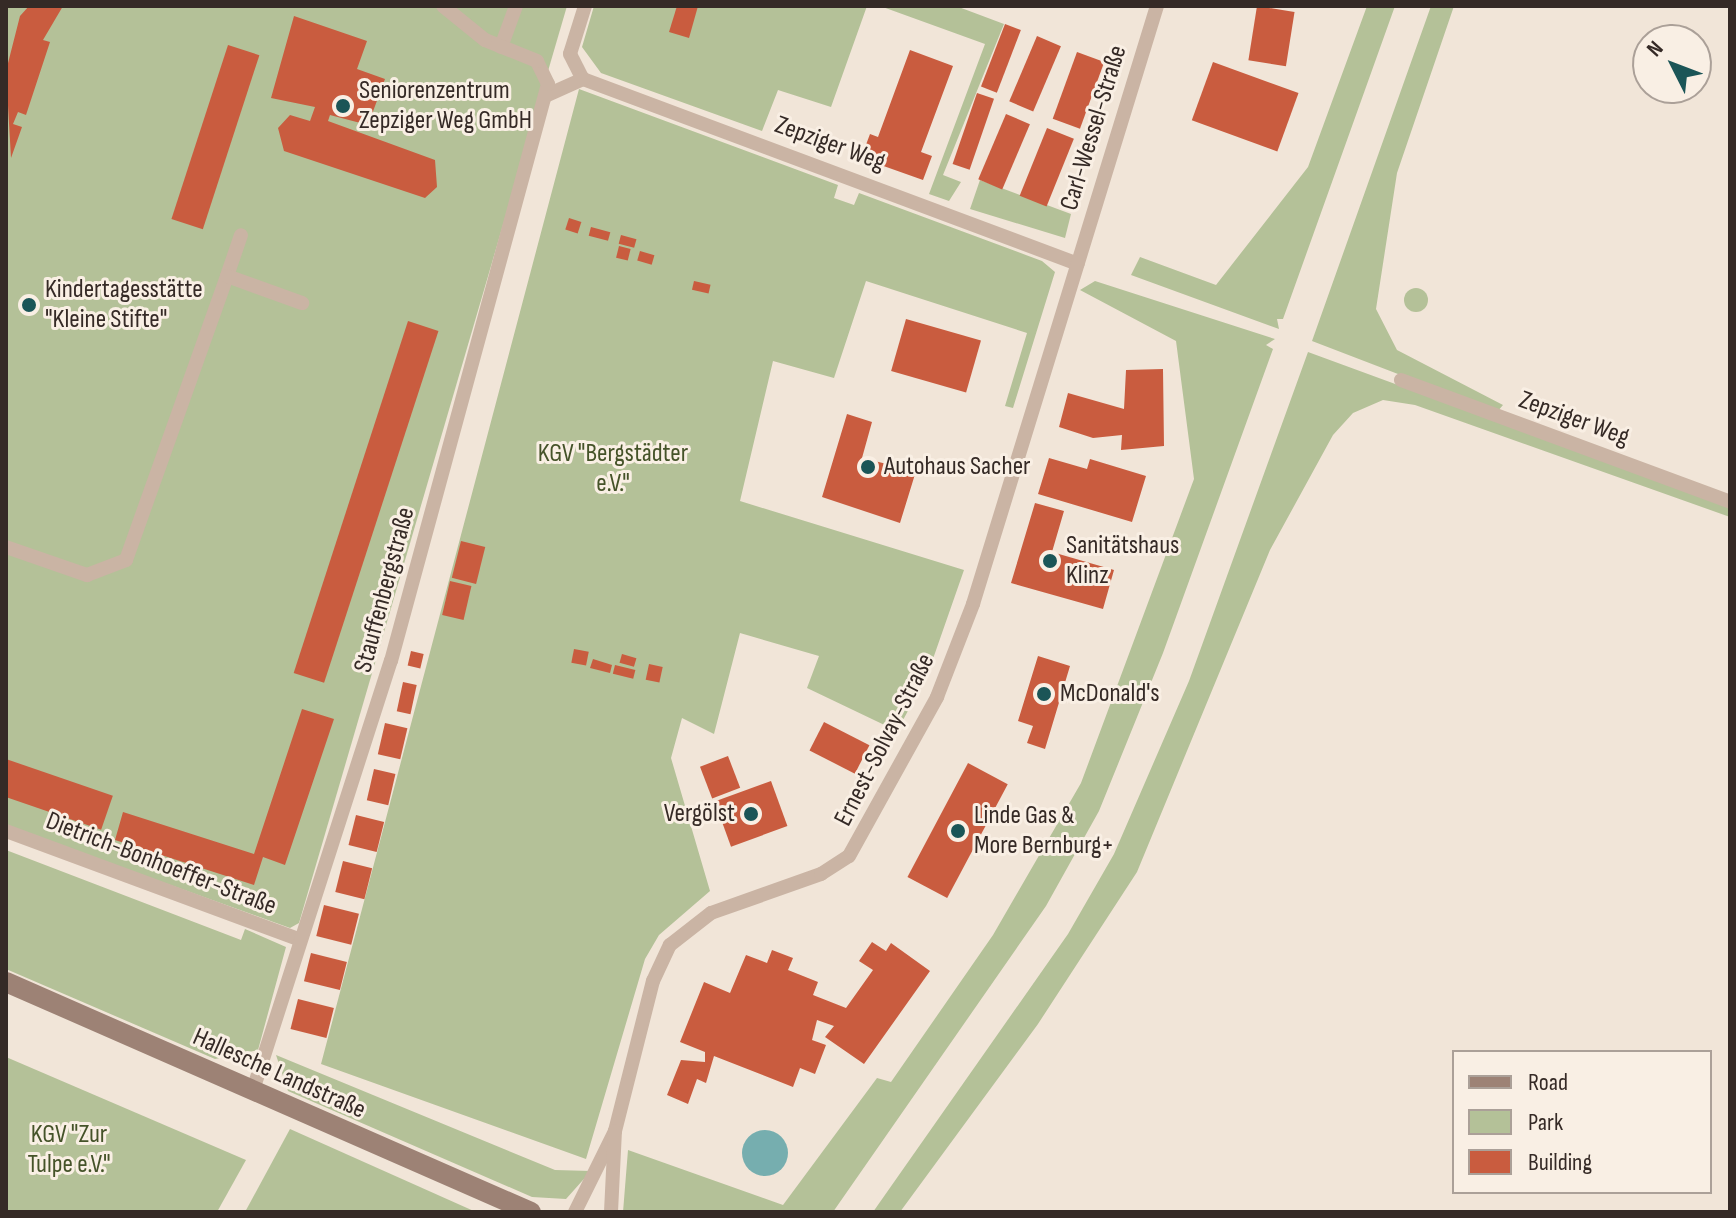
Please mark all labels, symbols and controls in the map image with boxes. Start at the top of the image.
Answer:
north arrow [1632,24,1712,104]
text: N [1641,36,1669,62]
street label: Carl-Wessel-Straße [1054,42,1134,214]
place label: Seniorenzentrum Zepziger Weg GmbH [359,75,532,136]
marker: Seniorenzentrum Zepziger Weg GmbH [334,97,352,115]
street label: Zepziger Weg [771,110,889,178]
place label: Kindertagesstätte "Kleine Stifte" [45,274,203,336]
marker: Kindertagesstätte "Kleine Stifte" [20,296,38,314]
street label: Zepziger Weg [1515,385,1633,453]
park label: KGV "Bergstädter e.V." [538,438,688,500]
place label: Autohaus Sacher [884,451,1031,483]
marker: Autohaus Sacher [859,458,877,476]
street label: Stauffenbergstraße [348,504,422,676]
place label: Sanitätshaus Klinz [1066,530,1179,592]
marker: Sanitätshaus Klinz [1041,552,1059,570]
street label: Ernest-Solvay-Straße [828,649,942,831]
place label: McDonald's [1060,678,1160,710]
marker: McDonald's [1035,685,1053,703]
place label: Vergölst [664,798,735,830]
place label: Linde Gas & More Bernburg+ [974,800,1114,862]
marker: Vergölst [742,805,760,823]
street label: Dietrich-Bonhoeffer-Straße [41,806,281,922]
marker: Linde Gas & More Bernburg+ [949,822,967,840]
street label: Hallesche Landstraße [188,1022,370,1126]
legend [1452,1050,1712,1194]
text: Road [1528,1068,1568,1097]
text: Park [1528,1108,1563,1137]
park label: KGV "Zur Tulpe e.V." [27,1119,111,1180]
text: Building [1528,1148,1592,1177]

